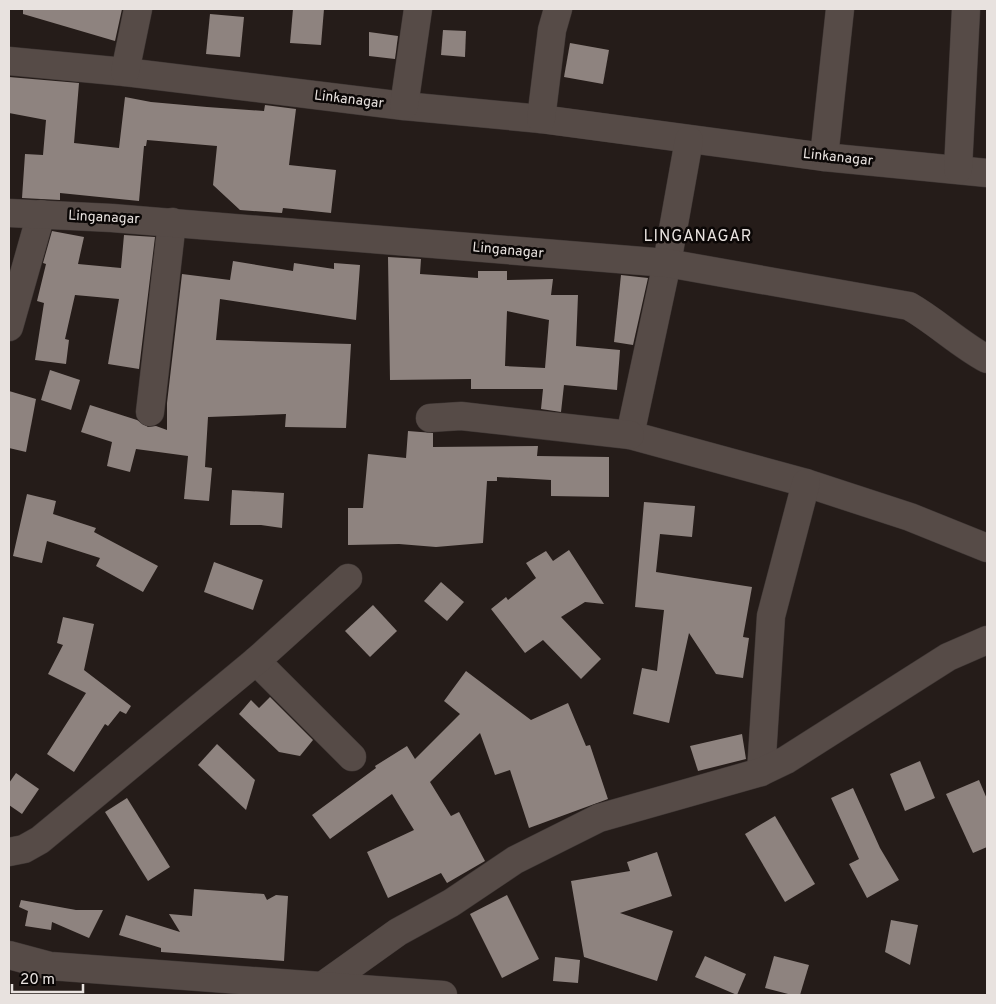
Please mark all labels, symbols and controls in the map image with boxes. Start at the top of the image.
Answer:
street label: Linkanagar [313,87,386,113]
street label: Linkanagar [802,146,874,170]
street label: Linganagar [68,208,141,228]
district label: LINGANAGAR [644,227,753,247]
street label: Linganagar [472,239,545,263]
scale bar [12,962,84,994]
text: 20 m [20,971,55,990]

